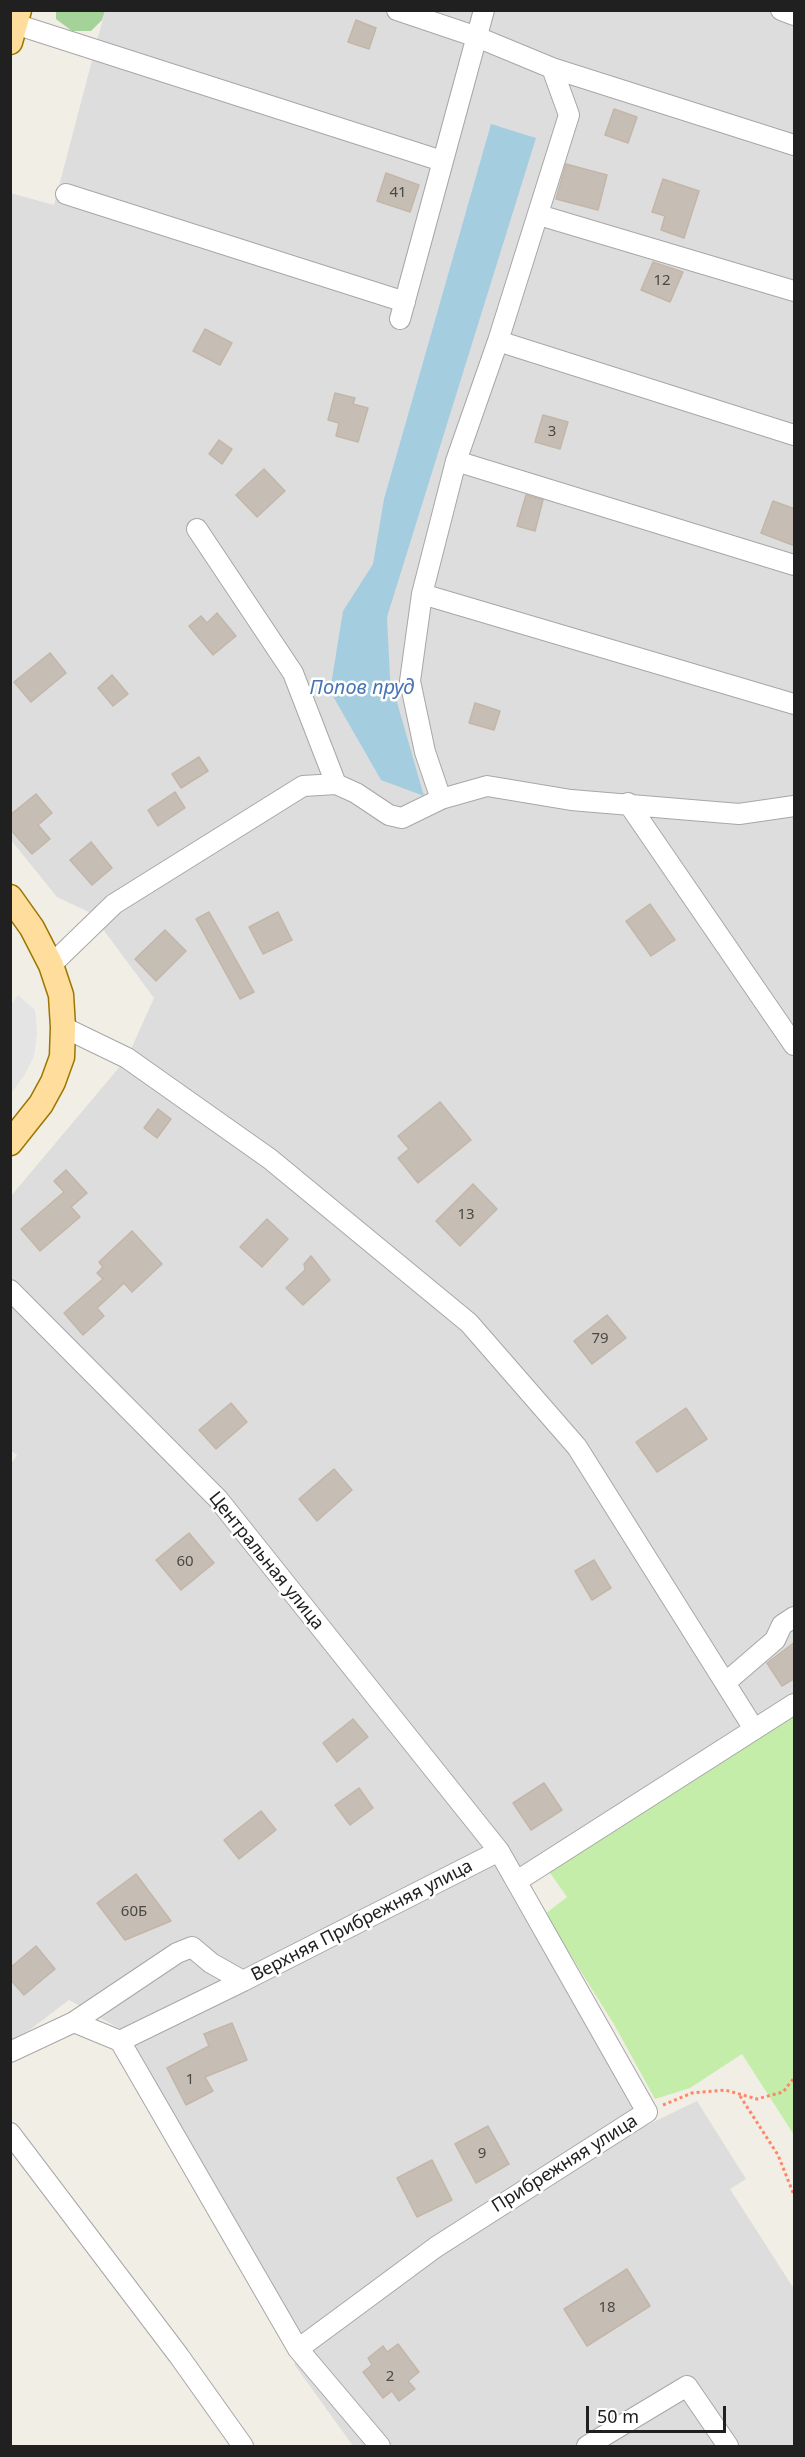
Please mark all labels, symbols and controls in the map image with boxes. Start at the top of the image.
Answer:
house number: 41 [389,184,407,202]
house number: 12 [653,272,671,290]
house number: 3 [548,423,556,441]
water label: Попов пруд [310,676,414,700]
house number: 13 [457,1206,475,1224]
house number: 79 [591,1330,609,1348]
street label: Центральная улица [204,1488,328,1634]
house number: 60 [176,1553,194,1571]
street label: Верхняя Прибрежняя улица [248,1856,476,1986]
house number: 60Б [121,1903,147,1921]
house number: 1 [186,2071,194,2089]
street label: Прибрежняя улица [488,2110,642,2218]
house number: 9 [478,2145,486,2163]
house number: 18 [598,2299,616,2317]
house number: 2 [386,2368,394,2386]
scale bar [589,2394,728,2432]
text: 50 m [597,2404,639,2428]

